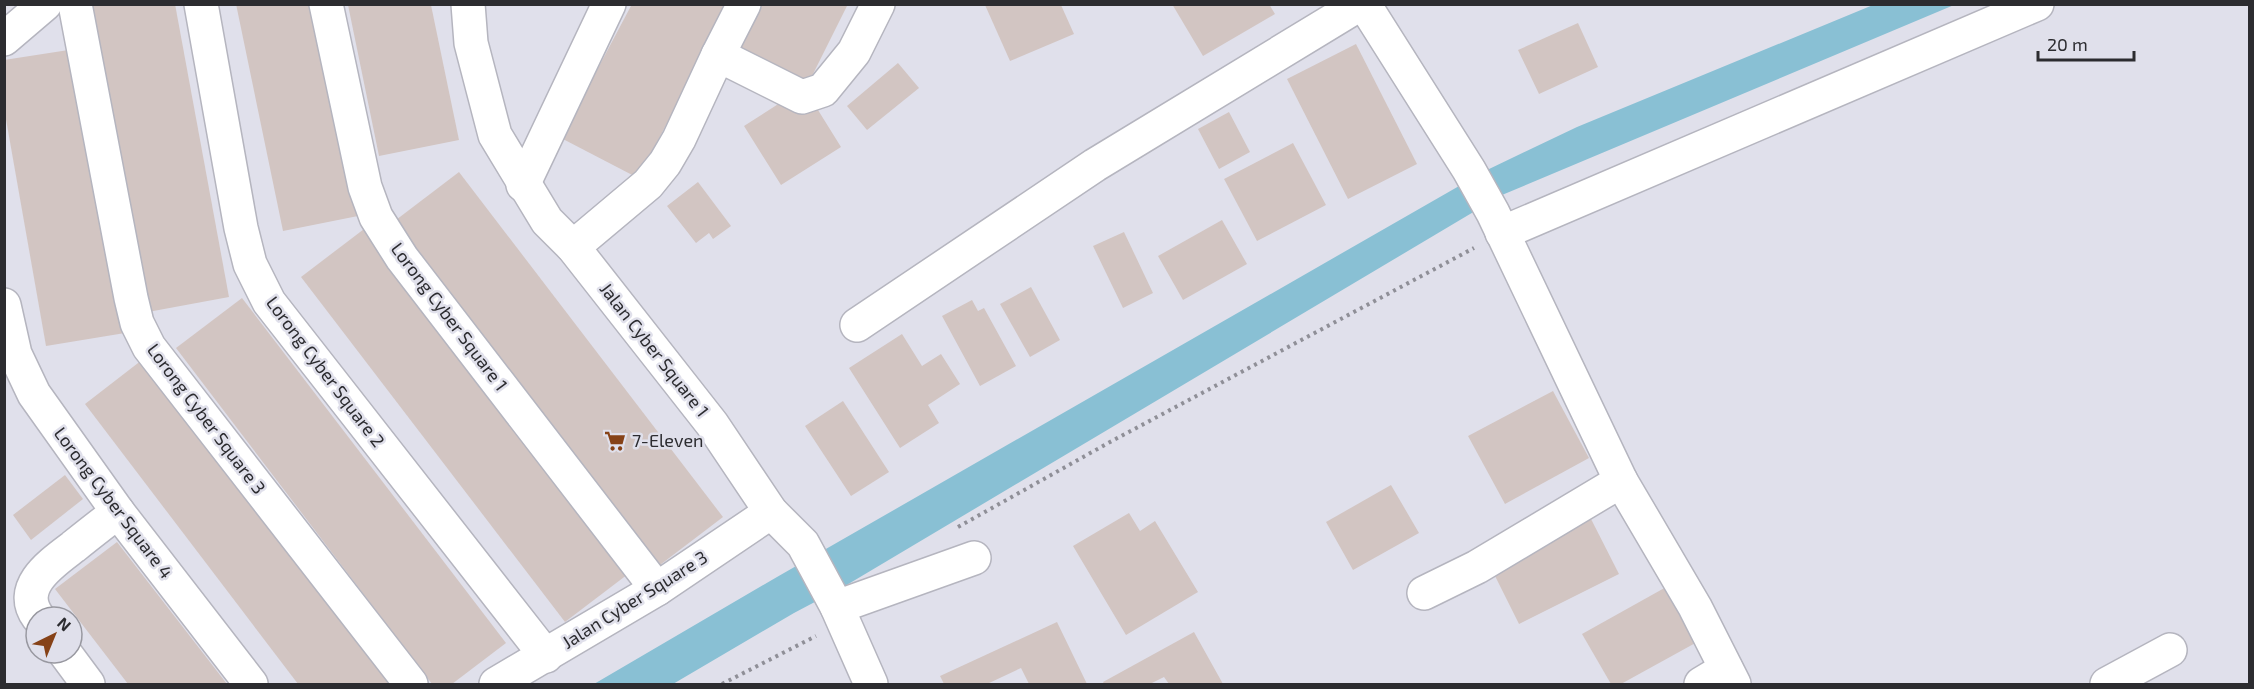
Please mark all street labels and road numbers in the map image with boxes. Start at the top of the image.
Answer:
street label: Lorong Cyber Square 1 [387,238,513,395]
street label: Jalan Cyber Square 1 [596,278,714,421]
street label: Lorong Cyber Square 2 [262,292,390,451]
street label: Lorong Cyber Square 3 [143,339,271,498]
street label: Lorong Cyber Square 4 [50,422,178,582]
street label: Jalan Cyber Square 3 [558,546,711,653]

